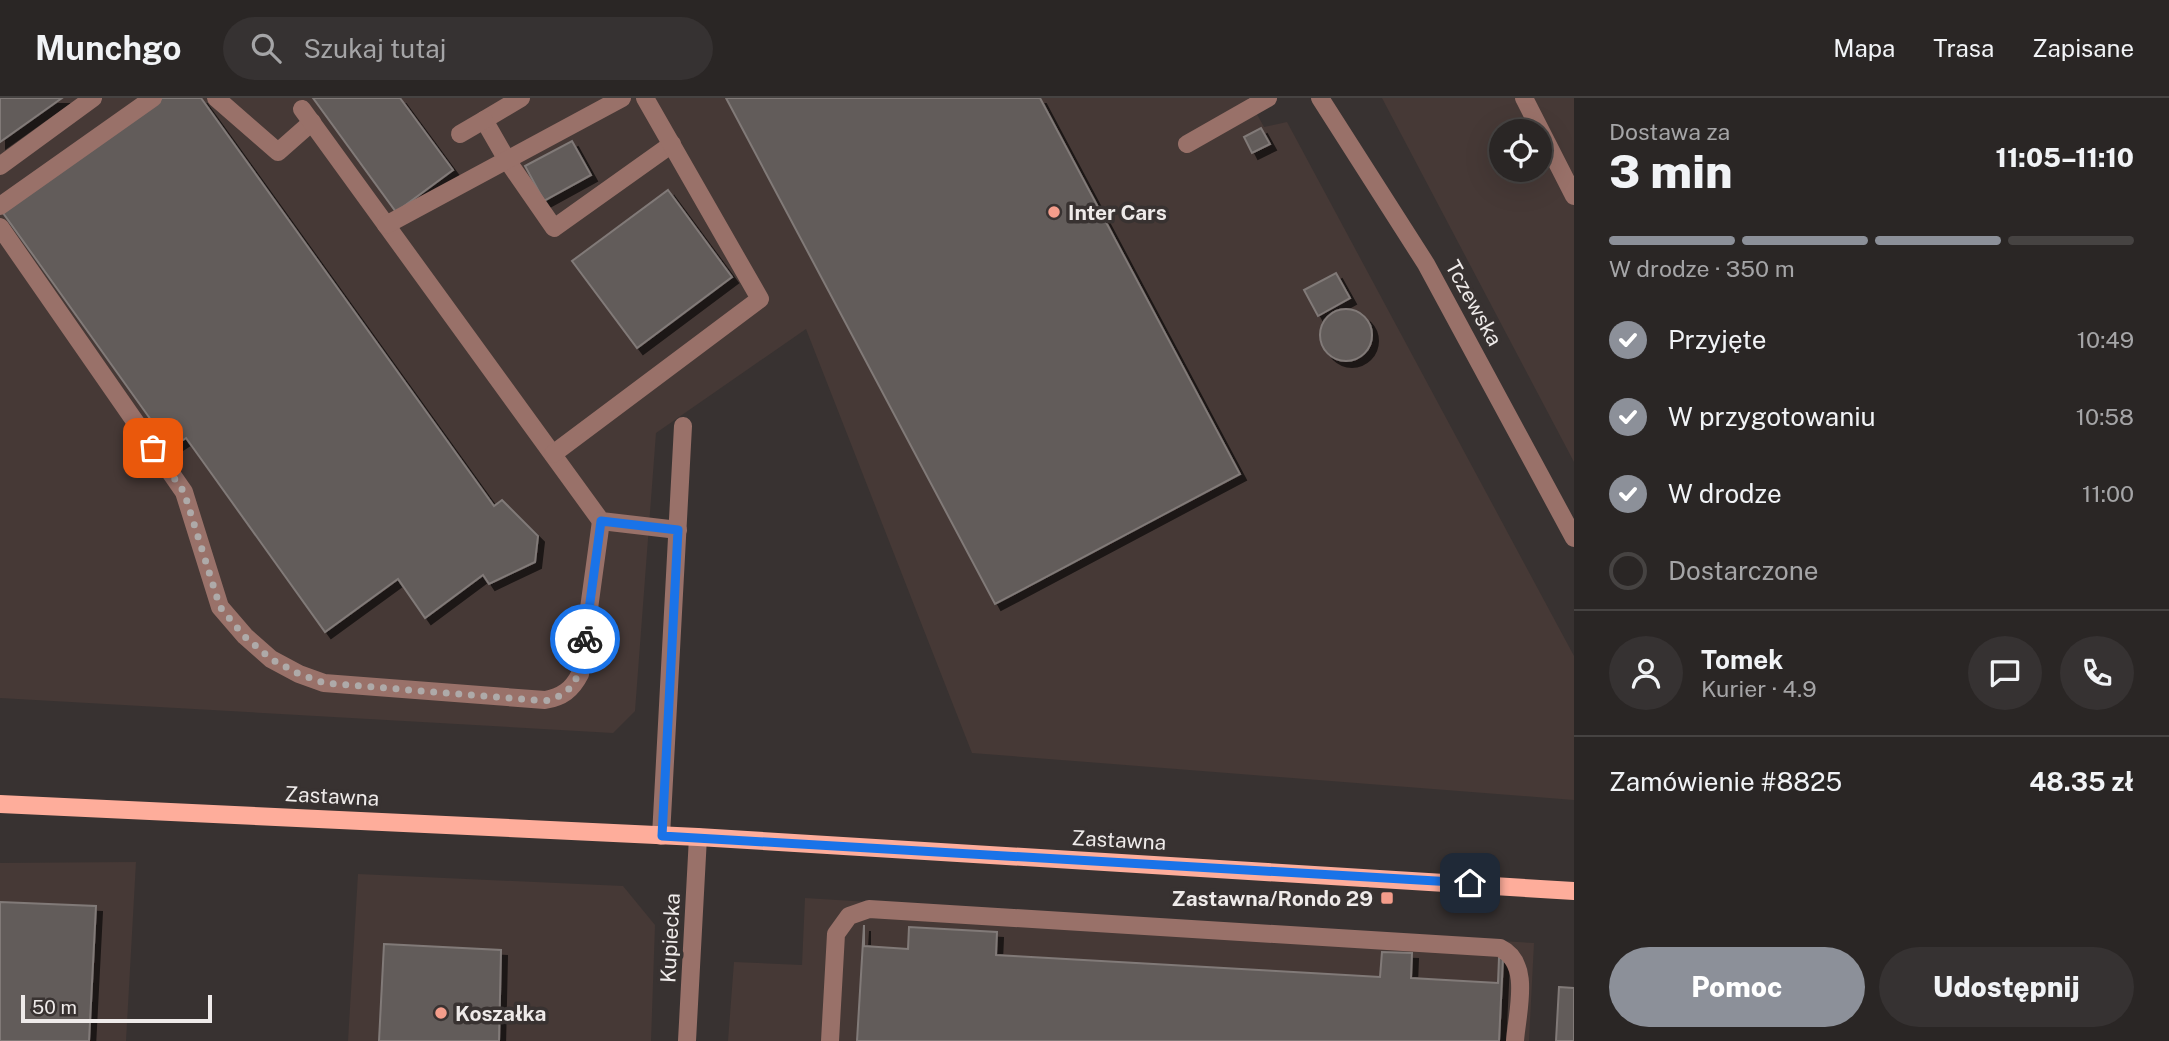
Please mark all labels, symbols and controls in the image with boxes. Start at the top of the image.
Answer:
search box [223,17,713,80]
text: Munchgo [35,29,181,67]
icon: search [247,29,285,67]
text: Szukaj tutaj [303,33,446,64]
text: Mapa [1833,34,1895,62]
text: Trasa [1933,34,1994,62]
text: Zapisane [2032,34,2134,62]
text: Dostawa za [1609,118,1730,145]
map controls [1489,119,1552,182]
button: locate [1489,119,1552,182]
text: 11:05–11:10 [1996,142,2134,173]
text: 3 min [1609,144,1733,198]
place label: Inter Cars [1068,200,1167,225]
marker: Inter Cars [1046,204,1062,220]
text: W drodze · 350 m [1609,255,1795,282]
street label: Tczewska [1440,256,1508,350]
icon: check [1609,321,1647,359]
text: Przyjęte [1668,324,1767,355]
text: 10:49 [2077,326,2134,353]
icon: check [1609,398,1647,436]
text: W przygotowaniu [1668,401,1876,432]
text: 10:58 [2076,403,2134,430]
pin [123,418,183,478]
icon: bag [134,429,172,467]
icon: check [1609,475,1647,513]
text: W drodze [1668,478,1782,509]
text: 11:00 [2082,480,2134,507]
text: Dostarczone [1668,555,1819,586]
courier [550,604,620,674]
icon: bike [566,620,604,658]
button: person [1609,636,1683,710]
button: chat [1968,636,2042,710]
button: phone [2060,636,2134,710]
text: Tomek [1701,644,1783,675]
text: Kurier · 4.9 [1701,675,1817,702]
text: Zamówienie #8825 [1609,766,1842,797]
text: 48.35 zł [2029,766,2134,797]
street label: Zastawna [284,781,380,811]
street label: Zastawna [1071,825,1167,855]
pin [1440,853,1500,913]
icon: home [1451,864,1489,902]
place label: Zastawna/Rondo 29 [1171,886,1373,911]
marker: Zastawna/Rondo 29 [1379,890,1395,906]
street label: Kupiecka [655,892,685,984]
button: Pomoc [1609,947,1865,1027]
button: Udostępnij [1879,947,2134,1027]
scale bar [21,992,212,1024]
text: 50 m [32,996,77,1018]
place label: Koszałka [455,1001,546,1026]
marker: Koszałka [433,1005,449,1021]

